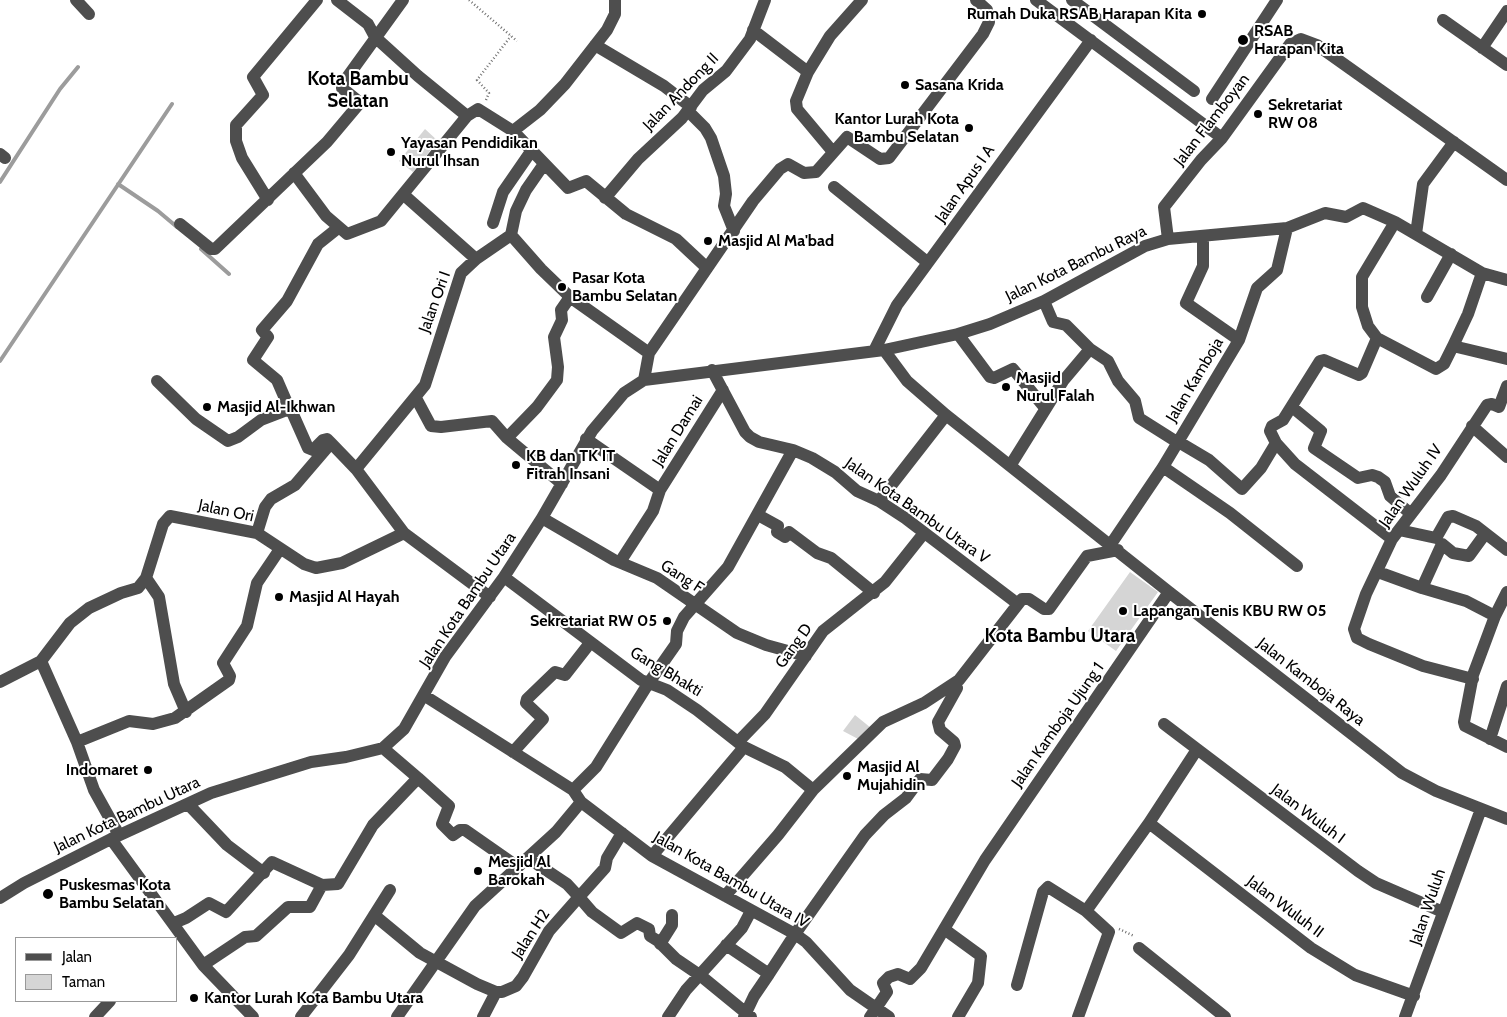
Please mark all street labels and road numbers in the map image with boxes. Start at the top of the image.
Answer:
street label: Jalan Andong II [639,49,723,135]
street label: Jalan Flamboyan [1170,70,1254,170]
street label: Jalan Apus I A [931,141,999,227]
street label: Jalan Kota Bambu Raya [1002,222,1150,306]
street label: Jalan Ori I [415,269,455,335]
street label: Jalan Kamboja [1162,334,1228,426]
street label: Jalan Damai [649,392,707,470]
street label: Jalan Wuluh IV [1375,441,1447,531]
street label: Jalan Kota Bambu Utara V [841,454,993,568]
street label: Jalan Ori [196,496,256,526]
street label: Jalan Kota Bambu Utara [416,529,520,671]
street label: Gang F [657,556,707,598]
street label: Gang D [771,620,817,672]
street label: Jalan Kamboja Raya [1253,634,1369,730]
street label: Gang Bhakti [626,643,706,701]
street label: Jalan Kamboja Ujung 1 [1008,659,1108,791]
street label: Jalan Kota Bambu Utara [51,773,203,857]
street label: Jalan Wuluh I [1267,780,1349,848]
street label: Jalan Kota Bambu Utara IV [650,828,812,932]
street label: Jalan Wuluh [1406,866,1450,948]
street label: Jalan Wuluh II [1243,872,1327,942]
street label: Jalan H2 [508,906,554,962]

